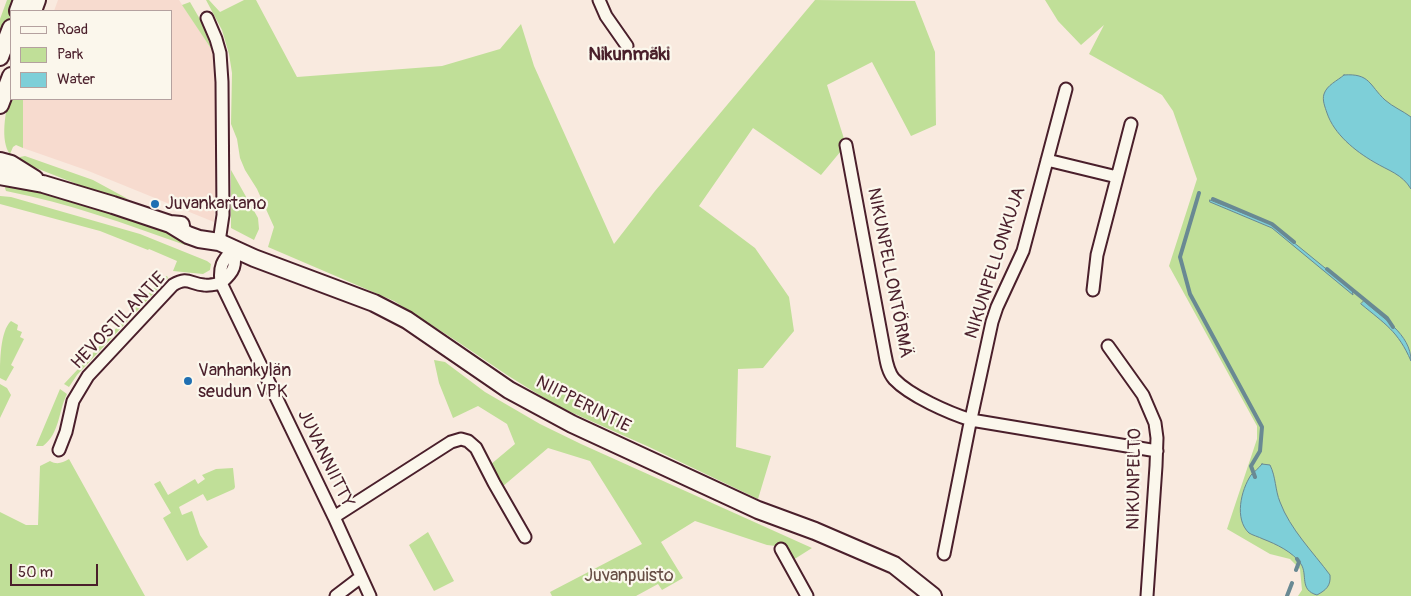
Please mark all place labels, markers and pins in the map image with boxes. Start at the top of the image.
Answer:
place label: Juvankartano [165,193,266,215]
marker: Juvankartano [149,198,161,210]
place label: Vanhankylän seudun VPK [198,360,291,402]
marker: Vanhankylän seudun VPK [182,375,194,387]

